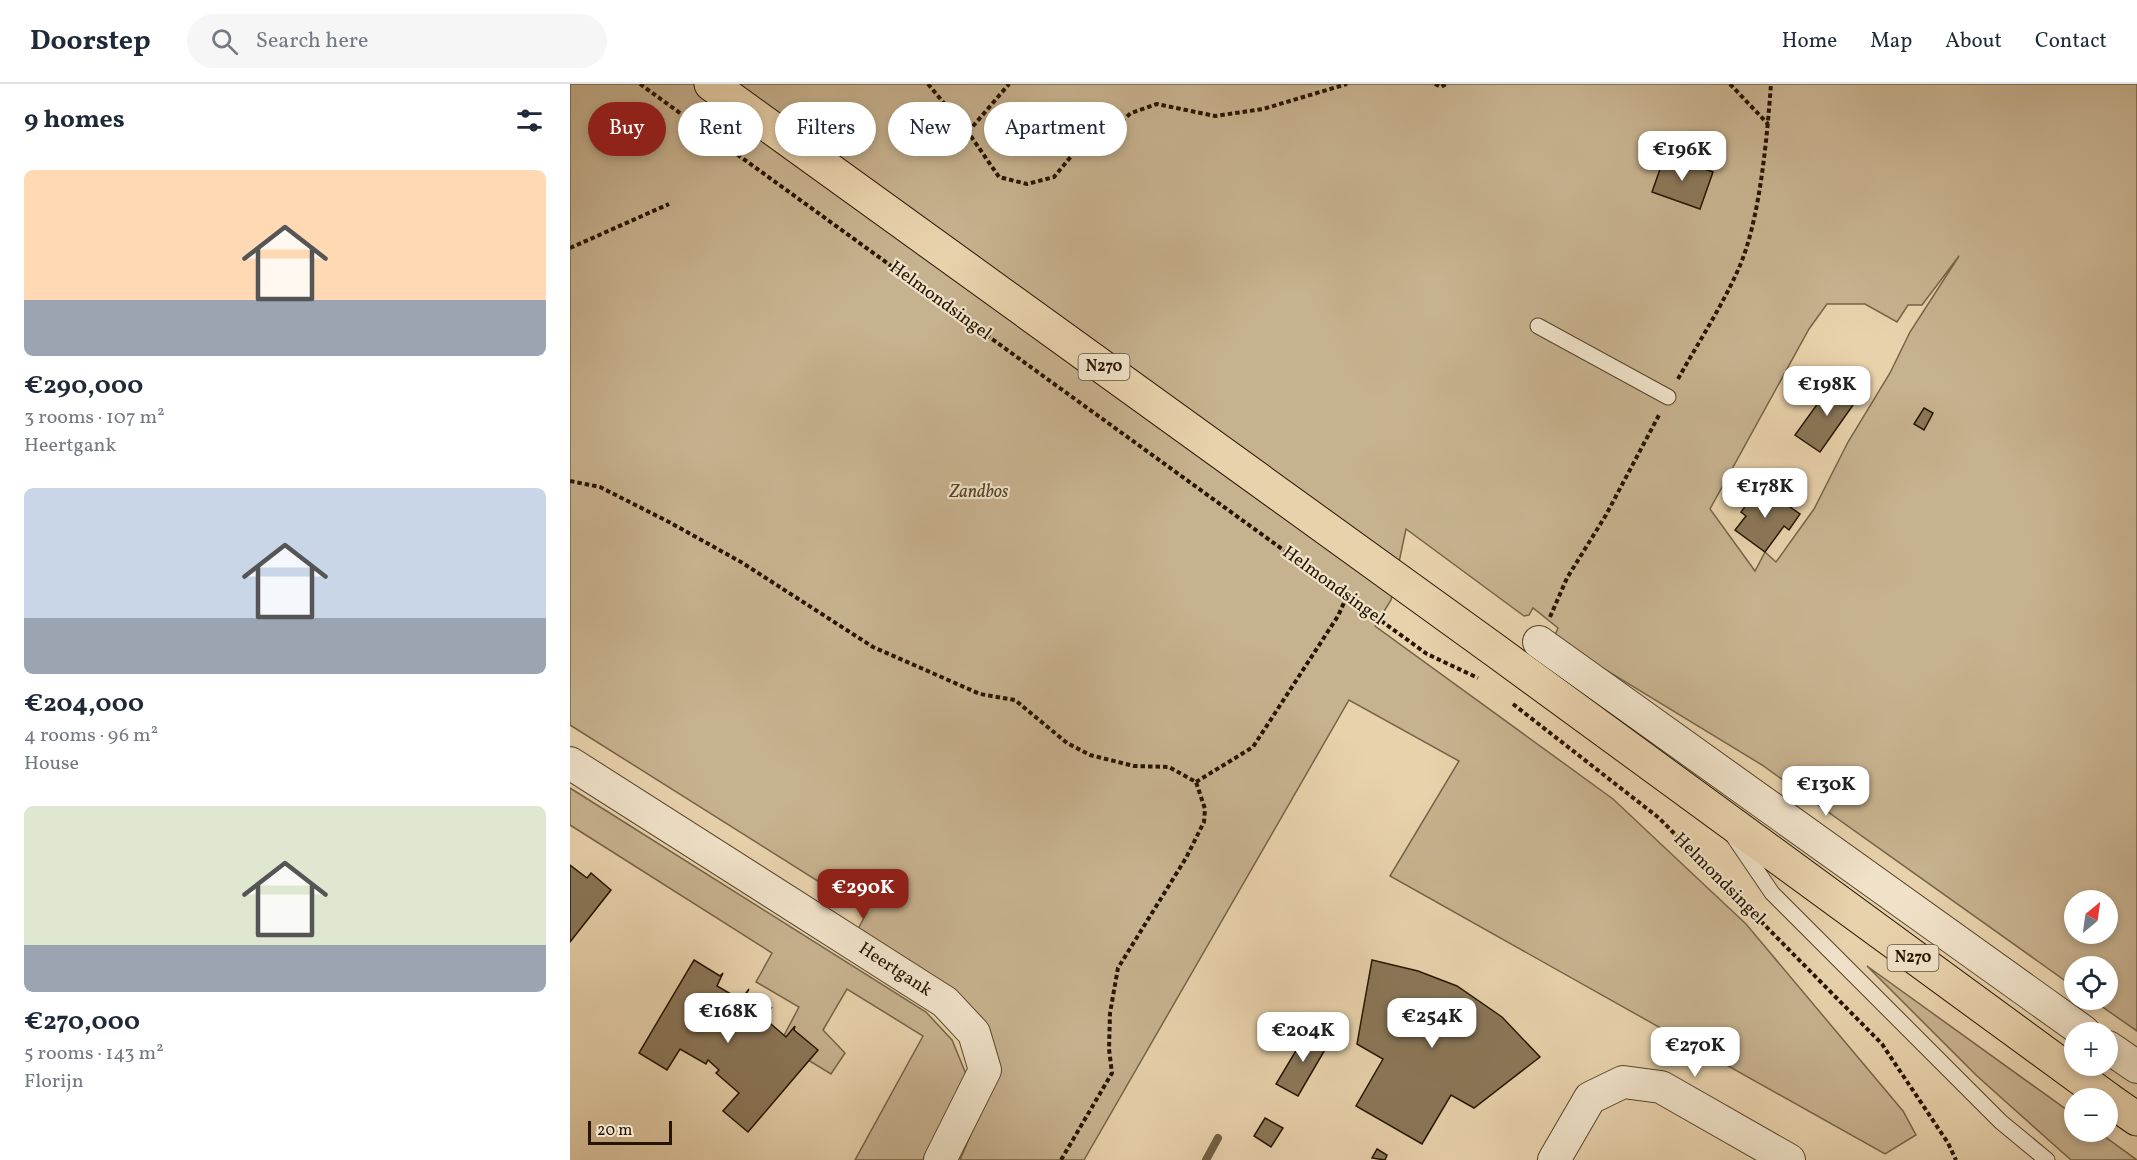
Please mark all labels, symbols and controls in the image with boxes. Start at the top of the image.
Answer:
search box [187,14,607,68]
text: Doorstep [30,22,151,61]
icon: search [208,25,241,58]
text: Search here [256,26,369,57]
text: Home [1782,27,1837,56]
text: Map [1870,27,1912,56]
text: About [1945,27,2002,56]
text: Contact [2035,27,2107,56]
text: 9 homes [24,102,125,138]
chip: Buy [588,102,666,156]
chip: Rent [678,102,763,156]
chip: Filters [775,102,876,156]
chip: New [888,102,972,156]
chip: Apartment [984,102,1127,156]
icon: filters [513,104,546,137]
pin: €196K [1640,131,1724,182]
text: €196K [1652,136,1712,164]
icon: home [231,209,339,317]
street label: Helmondsingel [884,255,996,347]
road number: N270 [1078,354,1130,380]
pin: €198K [1785,366,1869,417]
text: €290,000 [24,368,143,404]
text: €198K [1797,371,1857,399]
text: 3 rooms · 107 m² [24,404,165,432]
text: Heertgank [24,432,116,460]
pin: €178K [1723,468,1807,519]
text: €178K [1736,473,1794,501]
park label: Zandbos [948,480,1009,505]
icon: home [231,527,339,635]
street label: Helmondsingel [1277,540,1389,632]
text: €204,000 [24,686,144,722]
text: 4 rooms · 96 m² [24,722,158,750]
text: House [24,750,79,778]
pin: €130K [1784,766,1868,817]
text: €130K [1796,771,1856,799]
street label: Helmondsingel [1667,827,1771,931]
icon: home [231,845,339,953]
pin: €290K [821,869,905,920]
text: €290K [831,874,895,902]
north arrow [2064,890,2118,944]
map controls [2064,890,2118,1142]
street label: Heertgank [853,937,937,1003]
road number: N270 [1888,945,1938,971]
button: locate [2064,956,2118,1010]
pin: €168K [686,993,770,1044]
text: €168K [698,998,758,1026]
pin: €254K [1390,998,1474,1049]
text: €254K [1401,1003,1463,1031]
text: €270,000 [24,1004,140,1040]
pin: €204K [1261,1012,1345,1063]
text: €204K [1271,1017,1335,1045]
button: + [2064,1022,2118,1076]
pin: €270K [1653,1027,1737,1078]
text: €270K [1665,1032,1725,1060]
text: 5 rooms · 143 m² [24,1040,164,1068]
text: Florijn [24,1068,84,1096]
button: − [2064,1088,2118,1142]
scale bar [588,1118,672,1146]
text: 20 m [597,1120,632,1142]

